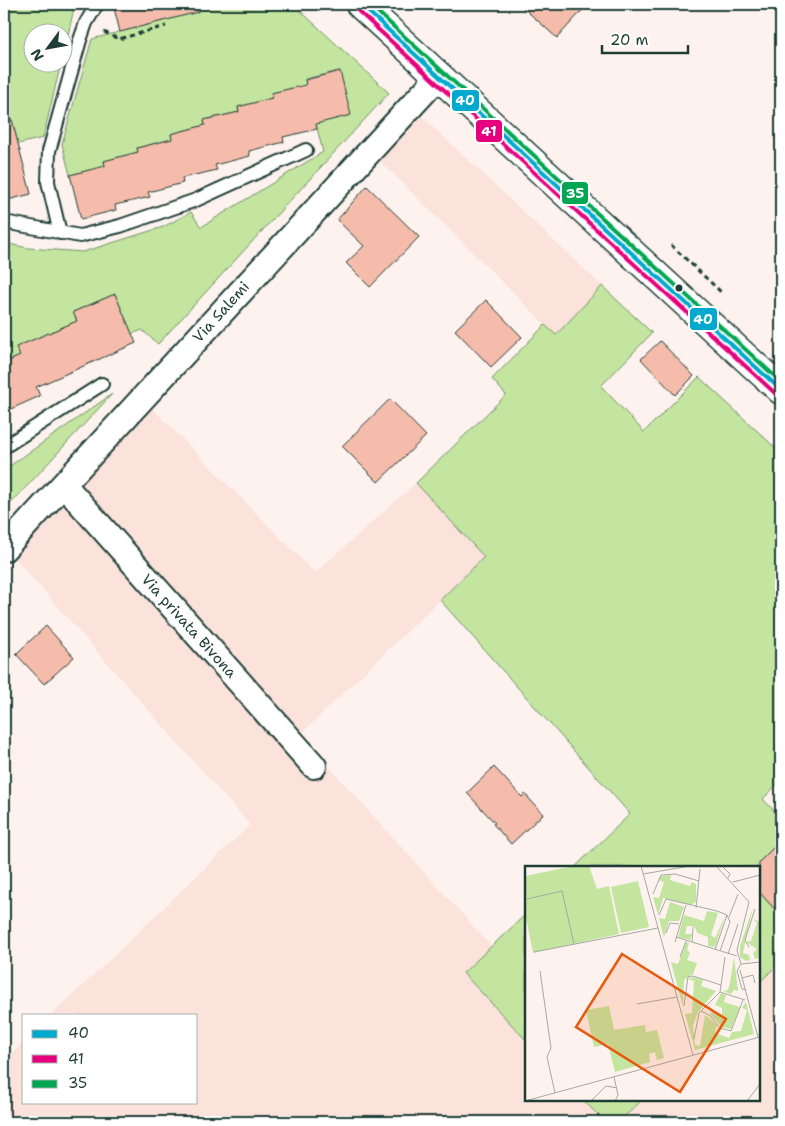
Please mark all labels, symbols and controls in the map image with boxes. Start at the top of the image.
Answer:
north arrow [22,22,72,72]
scale bar [602,22,689,54]
text: 20 m [610,30,649,50]
text: N [26,45,48,64]
line badge: 40 [451,89,480,112]
text: 40 [455,91,475,109]
line badge: 41 [475,119,503,143]
text: 41 [481,122,497,140]
line badge: 35 [561,181,589,205]
text: 35 [566,184,584,202]
street label: Via Salemi [188,277,254,347]
unlabelled marker [674,283,684,293]
line badge: 40 [689,307,718,331]
text: 40 [693,310,713,328]
street label: Via privata Bivona [137,570,242,683]
inset map [525,866,760,1101]
legend [22,1014,198,1104]
text: 40 [68,1023,89,1043]
text: 41 [68,1049,84,1069]
text: 35 [68,1073,87,1093]

